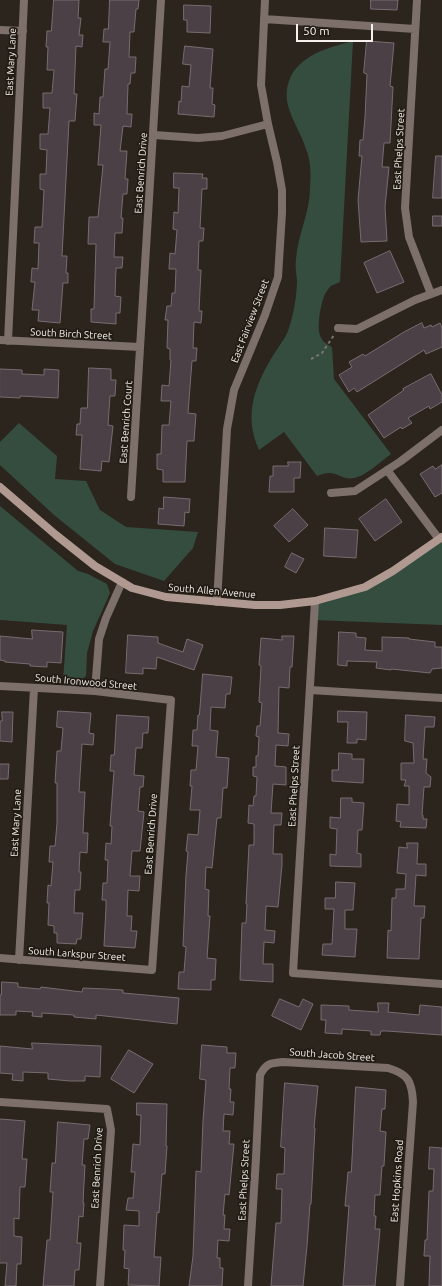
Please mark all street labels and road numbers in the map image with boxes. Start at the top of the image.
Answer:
street label: East Mary Lane [3,28,19,96]
street label: East Phelps Street [391,108,407,190]
street label: East Benrich Drive [132,132,150,214]
street label: East Fairview Street [229,278,271,364]
street label: South Birch Street [30,326,112,342]
street label: East Benrich Court [117,380,135,464]
street label: South Allen Avenue [168,581,256,601]
street label: South Ironwood Street [35,672,137,692]
street label: East Phelps Street [286,745,302,827]
street label: East Mary Lane [8,789,24,857]
street label: East Benrich Drive [142,793,160,875]
street label: South Larkspur Street [28,945,126,963]
street label: South Jacob Street [289,1046,375,1064]
street label: East Benrich Drive [89,1127,105,1209]
street label: East Phelps Street [236,1139,252,1221]
street label: East Hopkins Road [388,1139,406,1223]

